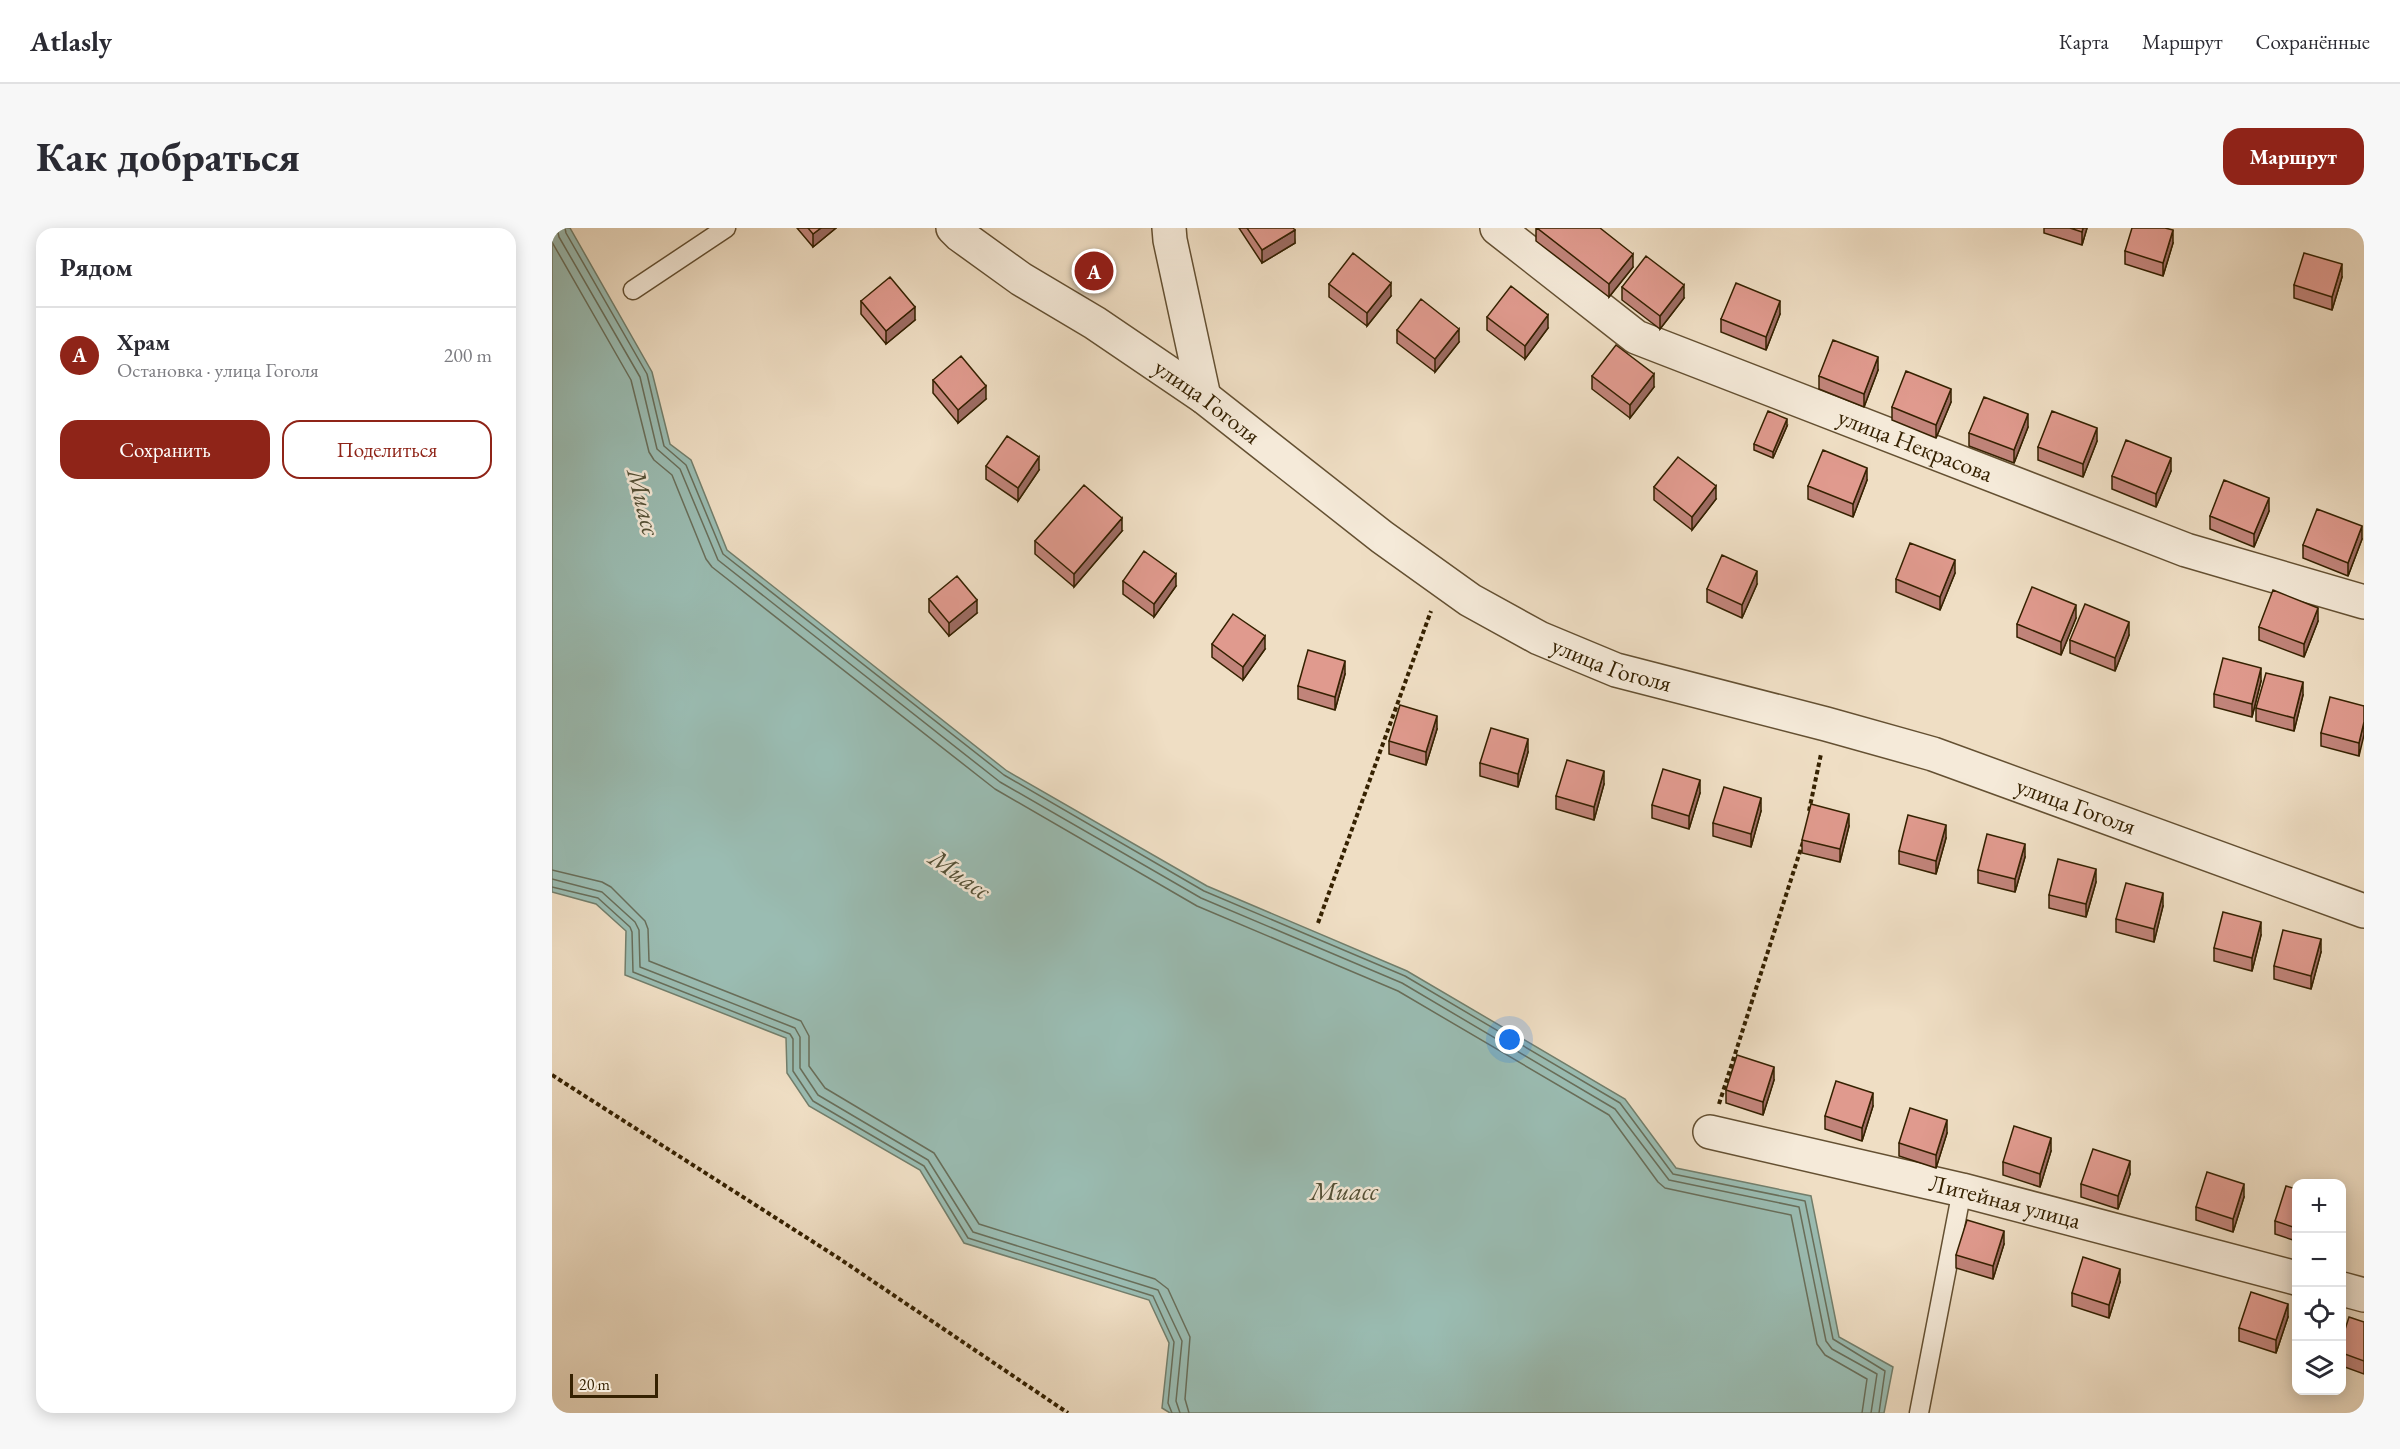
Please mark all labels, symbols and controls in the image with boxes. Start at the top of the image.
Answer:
text: Atlasly [30,23,112,59]
text: Карта [2059,28,2109,55]
text: Маршрут [2142,28,2223,55]
text: Сохранённые [2256,28,2370,55]
button: Маршрут [2223,128,2364,185]
text: Как добраться [36,129,300,184]
pin: A [1074,248,1114,294]
text: Рядом [60,250,133,284]
text: Храм [117,328,170,357]
text: A [72,342,87,368]
text: 200 m [444,342,492,368]
street label: улица Гоголя [1148,351,1267,451]
text: Остановка · улица Гоголя [117,357,319,383]
street label: улица Некрасова [1833,401,1998,489]
button: Сохранить [60,420,270,479]
button: Поделиться [282,420,492,479]
water label: Миасс [619,463,669,540]
street label: улица Гоголя [1547,629,1675,699]
street label: улица Гоголя [2012,770,2141,842]
water label: Миасс [921,840,998,908]
your location [1495,1025,1524,1054]
street label: Литейная улица [1926,1167,2085,1236]
water label: Миасс [1308,1174,1379,1208]
map controls [2292,1179,2346,1395]
button: + [2292,1179,2346,1233]
button: − [2292,1233,2346,1287]
button: locate [2292,1287,2346,1341]
button: layers [2292,1341,2346,1395]
scale bar [570,1371,658,1398]
text: 20 m [579,1374,610,1395]

